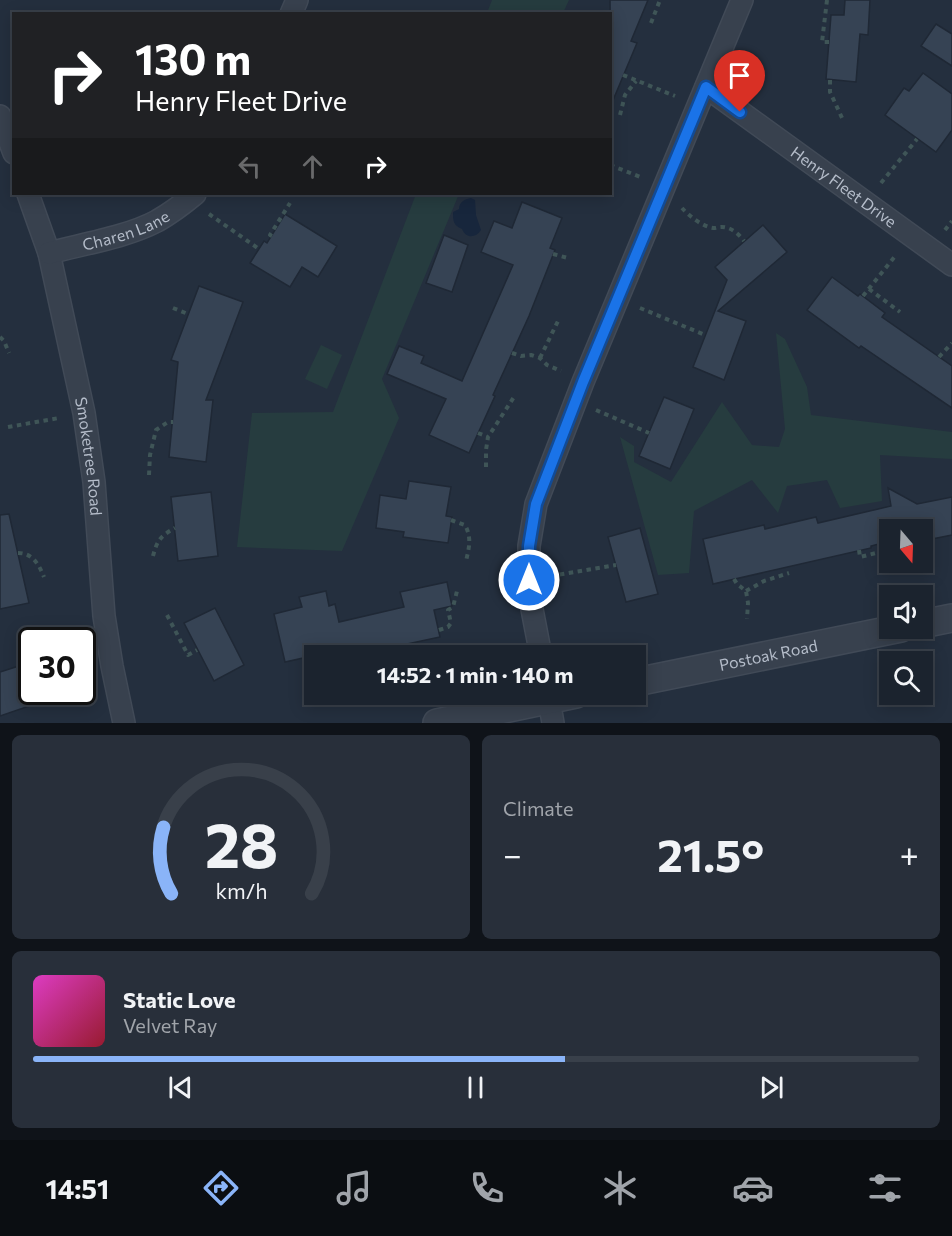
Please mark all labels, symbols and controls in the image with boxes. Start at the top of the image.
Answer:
text: 130 m [135,32,251,84]
icon: right [36,36,114,114]
pin [714,50,765,112]
icon: arrive [723,59,756,92]
text: Henry Fleet Drive [135,84,347,117]
street label: Henry Fleet Drive [787,142,901,231]
icon: left [233,150,266,183]
icon: ahead [296,150,329,183]
icon: right [359,150,392,183]
street label: Charen Lane [80,206,172,254]
street label: Smoketree Road [72,395,106,516]
north arrow [879,519,933,573]
map controls [879,519,933,705]
position arrow [497,548,561,612]
button: sound [879,585,933,639]
speed limit sign: 30 [18,627,96,705]
street label: Postoak Road [717,635,819,674]
button: search [879,651,933,705]
text: 14:52 · 1 min · 140 m [377,661,573,688]
text: Climate [503,796,573,820]
text: 28 [204,805,278,881]
text: 21.5° [657,826,764,881]
text: − [503,833,522,874]
text: + [900,833,919,874]
text: km/h [215,877,267,903]
text: Static Love [123,986,236,1013]
text: Velvet Ray [123,1013,217,1037]
icon: previous [164,1071,197,1104]
icon: pause [459,1071,492,1104]
icon: next [755,1071,788,1104]
icon: directions [200,1167,242,1209]
icon: music [333,1167,375,1209]
icon: phone [466,1167,508,1209]
icon: climate [599,1167,641,1209]
icon: car [732,1167,774,1209]
icon: filters [864,1167,906,1209]
text: 14:51 [45,1172,109,1205]

